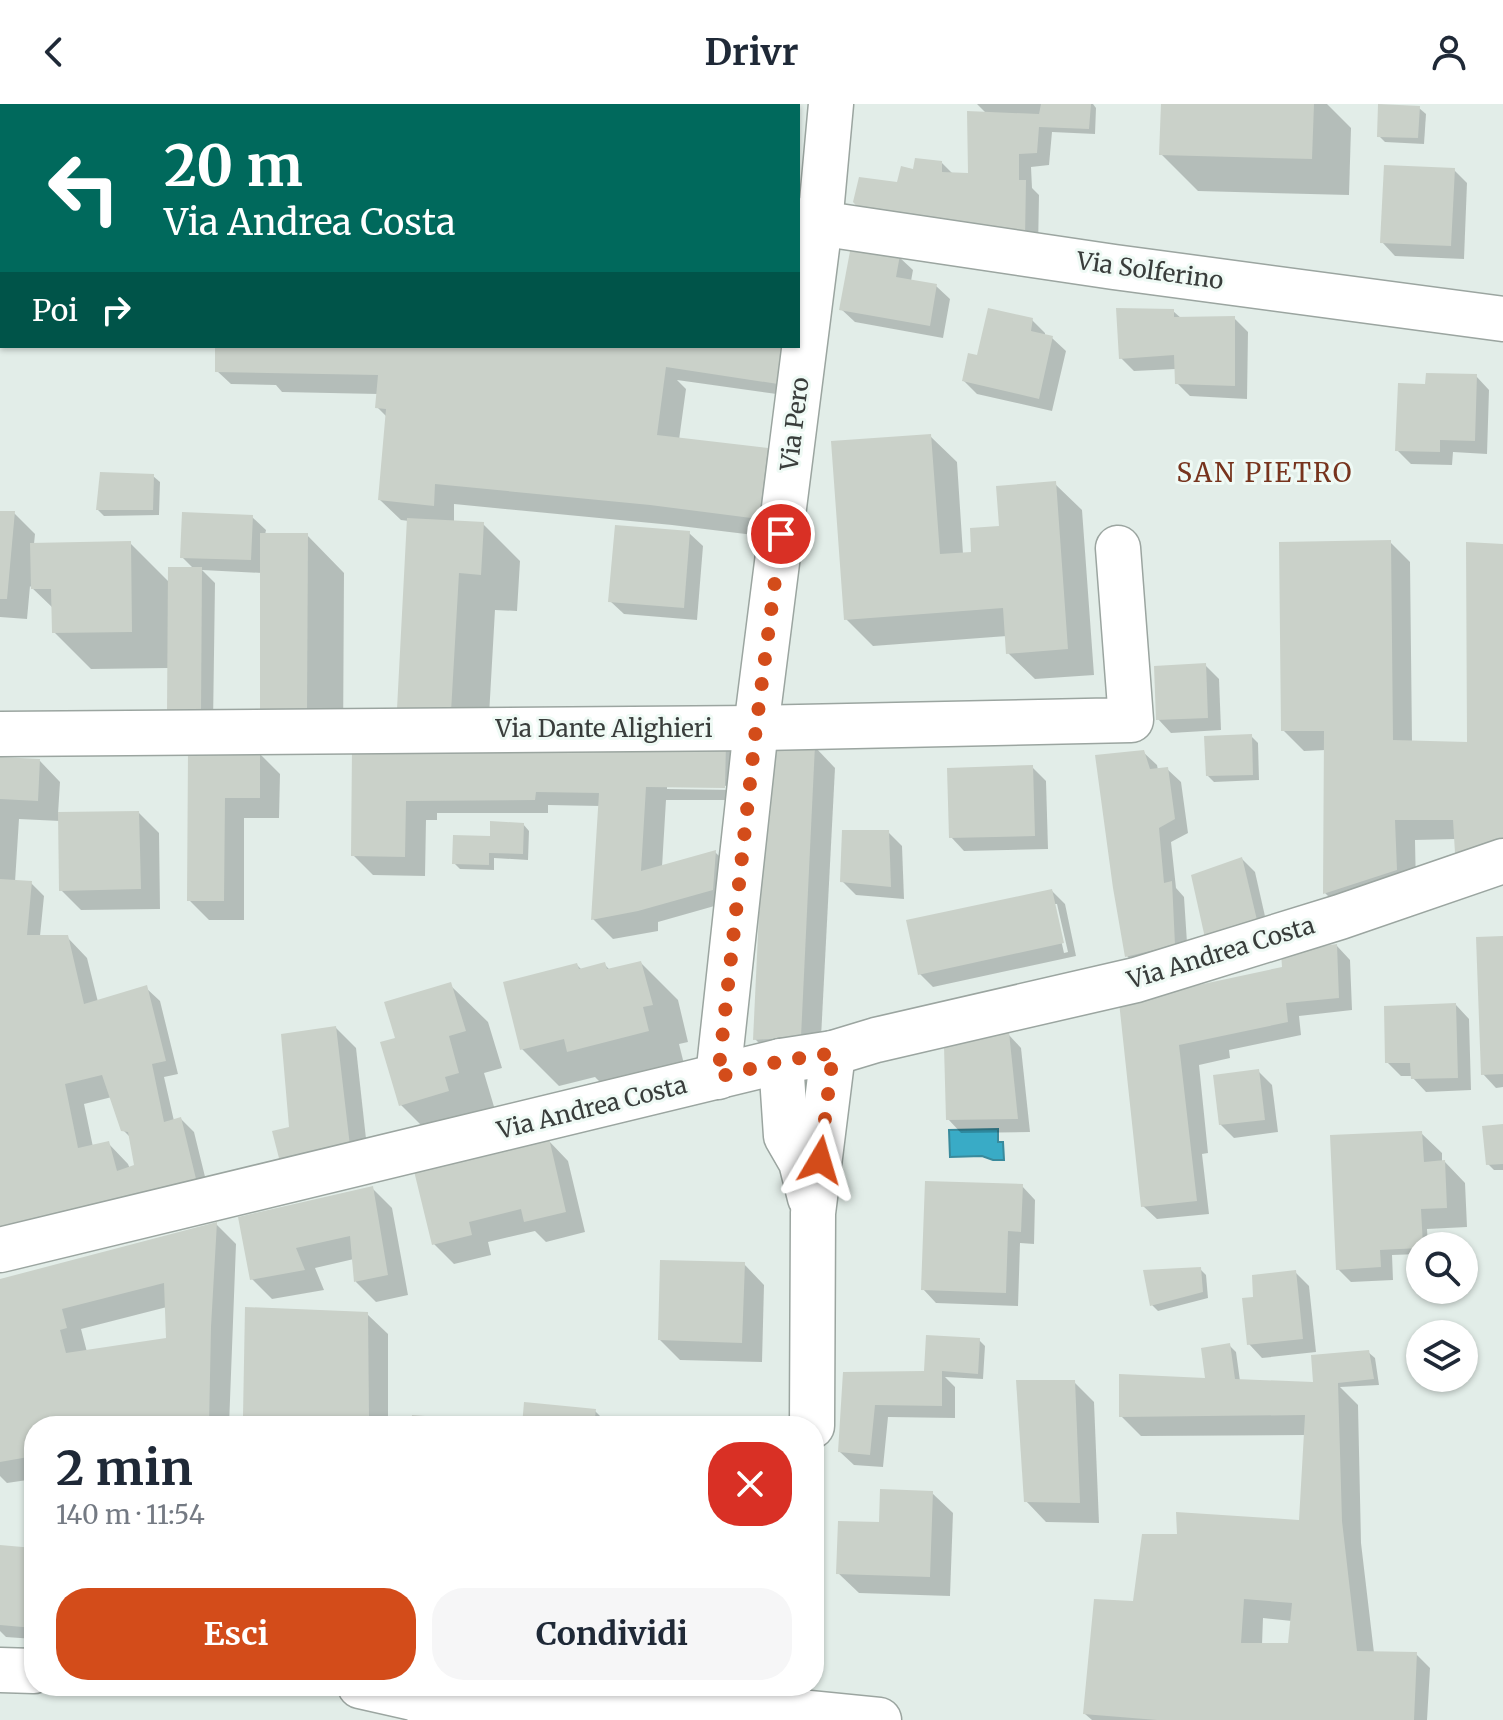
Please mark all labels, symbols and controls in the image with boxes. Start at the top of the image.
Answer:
icon: back [32,30,76,74]
text: Drivr [705,30,798,75]
icon: person [1427,30,1471,74]
text: 20 m [164,131,303,201]
icon: left [32,136,136,240]
text: Via Andrea Costa [164,200,456,245]
street label: Via Solferino [1074,245,1225,296]
icon: right [94,288,138,332]
text: Poi [32,291,78,329]
street label: Via Pero [773,375,816,473]
district label: SAN PIETRO [1177,456,1353,489]
pin [747,500,815,568]
icon: arrive [759,512,803,556]
street label: Via Dante Alighieri [495,713,713,744]
street label: Via Andrea Costa [1122,909,1318,996]
street label: Via Andrea Costa [493,1069,690,1146]
position arrow [778,1118,862,1202]
map controls [1406,1232,1478,1392]
button: search [1406,1232,1478,1304]
button: layers [1406,1320,1478,1392]
text: 2 min [56,1438,193,1498]
button: close [708,1442,792,1526]
text: 140 m · 11:54 [56,1498,205,1531]
button: Esci [56,1588,416,1680]
button: Condividi [432,1588,792,1680]

